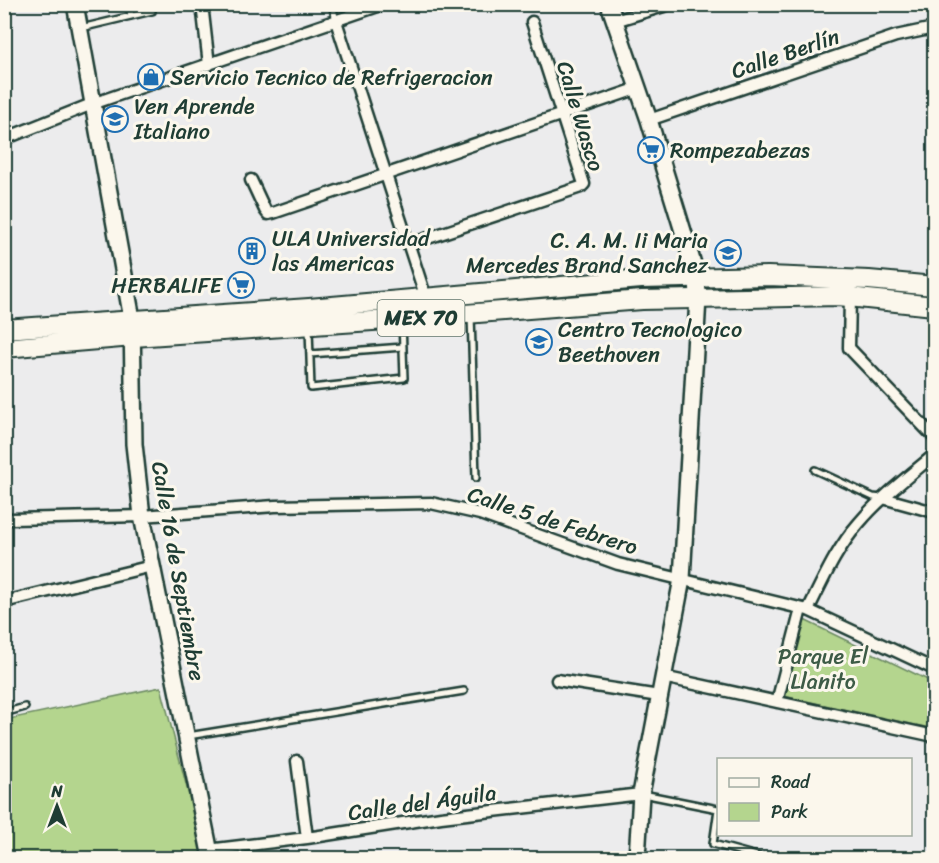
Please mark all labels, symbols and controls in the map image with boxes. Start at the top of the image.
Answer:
street label: Calle Berlín [726,17,845,90]
street label: Calle Wasco [545,56,616,176]
place label: Servicio Tecnico de Refrigeracion [170,58,493,97]
shop icon: Servicio Tecnico de Refrigeracion [136,62,166,92]
place label: Ven Aprende Italiano [133,87,255,151]
school or university icon: Ven Aprende Italiano [100,104,130,134]
place label: Rompezabezas [670,131,810,170]
supermarket icon: Rompezabezas [636,135,666,165]
place label: ULA Universidad las Americas [272,219,431,283]
place label: C. A. M. Ii Maria Mercedes Brand Sanchez [466,221,709,285]
building icon: ULA Universidad las Americas [237,236,267,266]
school or university icon: C. A. M. Ii Maria Mercedes Brand Sanchez [713,238,743,268]
place label: HERBALIFE [111,266,224,305]
supermarket icon: HERBALIFE [226,270,256,300]
road number: MEX 70 [378,300,464,336]
place label: Centro Tecnologico Beethoven [558,310,742,374]
school or university icon: Centro Tecnologico Beethoven [524,327,554,357]
street label: Calle 16 de Septiembre [140,458,217,684]
street label: Calle 5 de Febrero [463,475,643,566]
park label: Parque El Llanito [778,637,869,701]
legend [717,758,912,836]
text: Road [771,766,811,798]
street label: Calle del Águila [345,773,499,832]
north arrow [27,776,87,836]
text: N [50,777,63,806]
text: Park [771,796,808,828]

